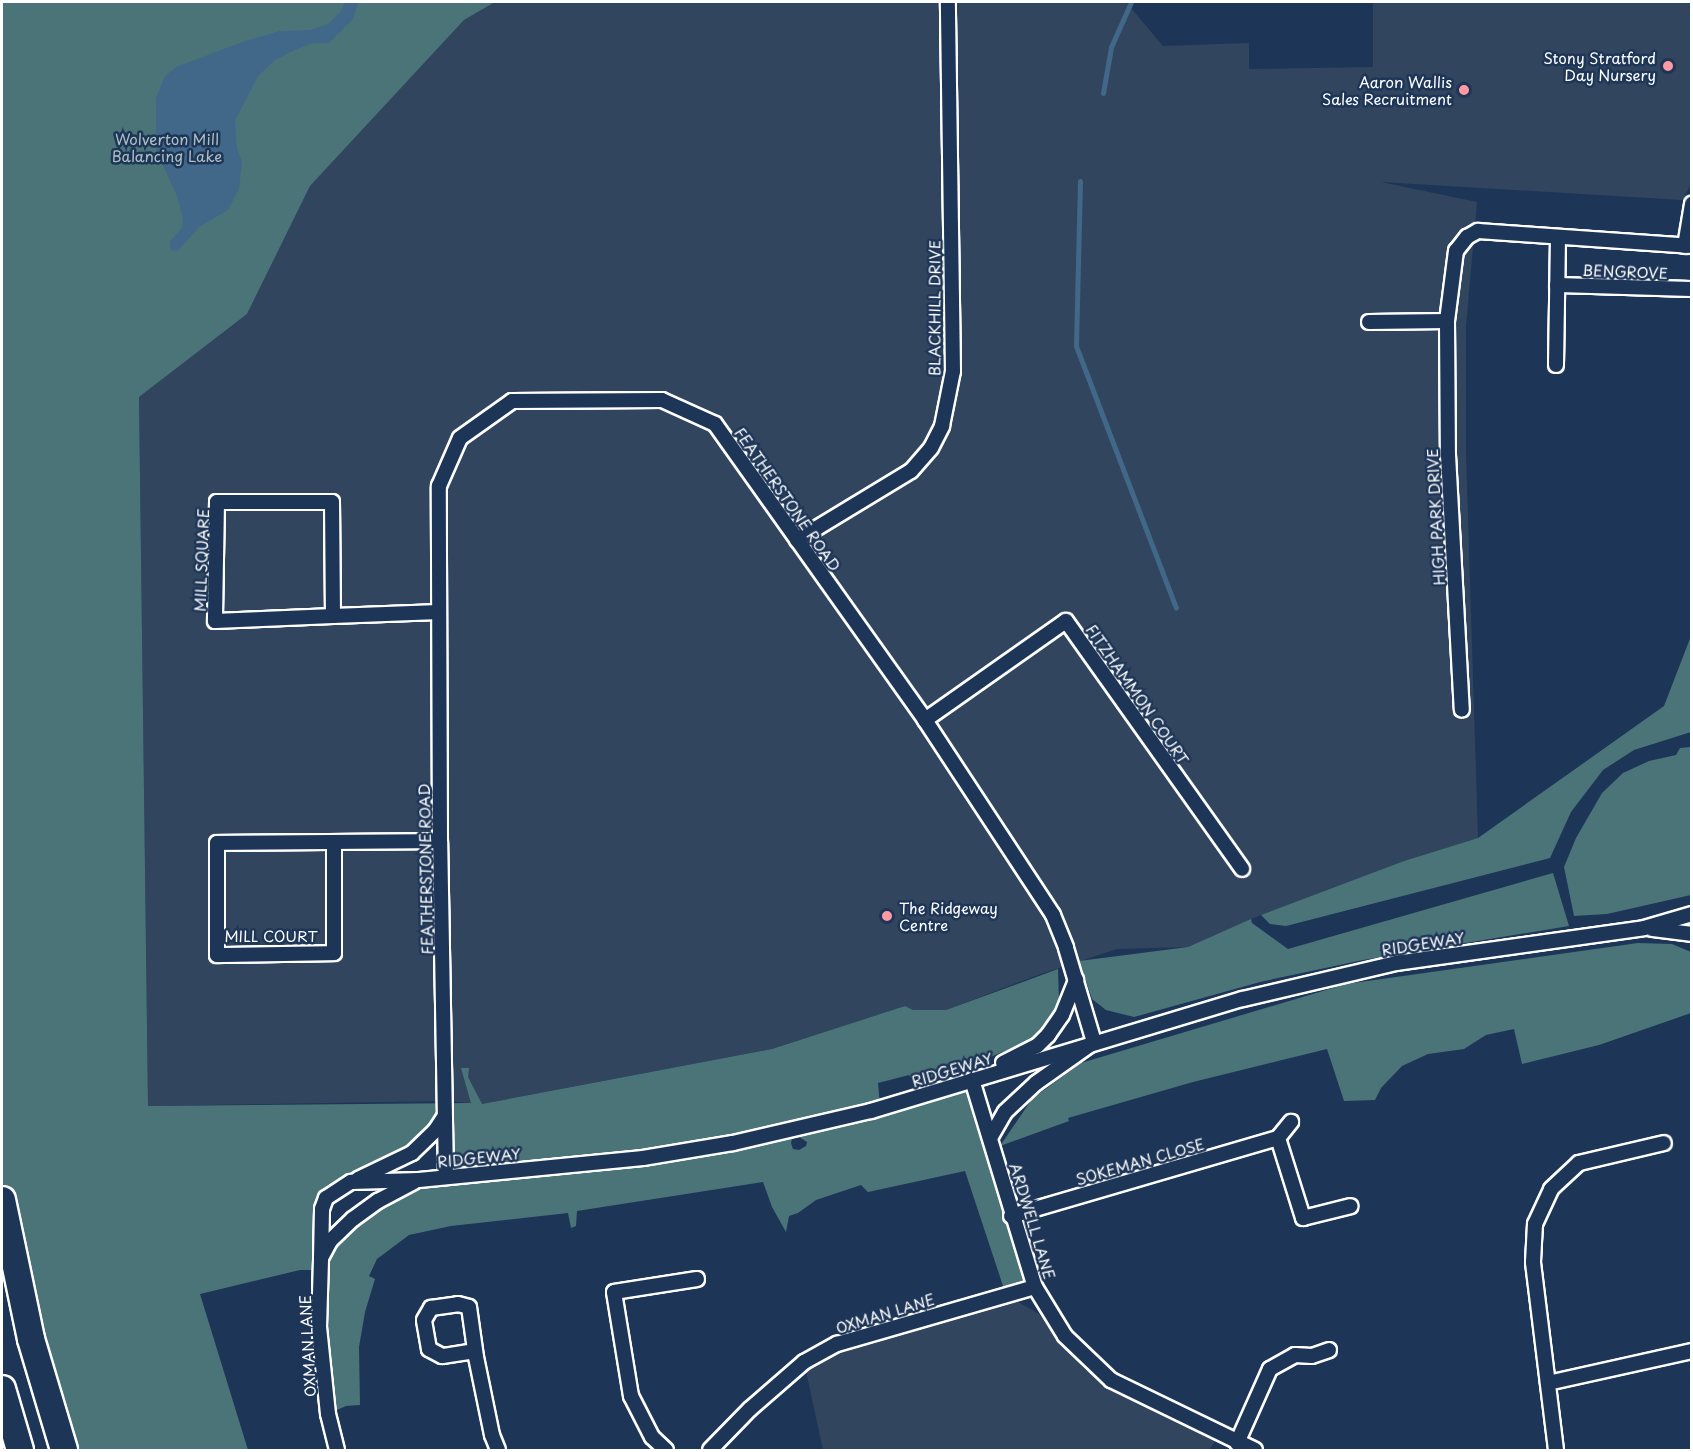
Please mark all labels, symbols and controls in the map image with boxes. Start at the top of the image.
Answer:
place label: Stony Stratford Day Nursery [1543,48,1656,83]
marker: Stony Stratford Day Nursery [1661,59,1675,73]
place label: Aaron Wallis Sales Recruitment [1321,72,1452,107]
marker: Aaron Wallis Sales Recruitment [1457,83,1471,97]
park label: Wolverton Mill Balancing Lake [112,129,222,164]
street label: BLACKHILL DRIVE [925,240,943,376]
street label: BENGROVE [1582,261,1668,281]
street label: FEATHERSTONE ROAD [731,424,845,574]
street label: HIGH PARK DRIVE [1422,448,1448,586]
street label: MILL SQUARE [190,507,212,613]
street label: FITZHAMMON COURT [1083,620,1193,768]
street label: FEATHERSTONE ROAD [415,783,435,955]
place label: The Ridgeway Centre [899,898,999,933]
marker: The Ridgeway Centre [880,909,894,923]
street label: MILL COURT [223,927,319,945]
street label: RIDGEWAY [1380,928,1466,958]
street label: RIDGEWAY [909,1048,995,1090]
street label: SOKEMAN CLOSE [1074,1134,1206,1188]
street label: RIDGEWAY [436,1144,522,1170]
street label: ARDWELL LANE [1007,1161,1059,1281]
street label: OXMAN LANE [834,1289,936,1337]
street label: OXMAN LANE [295,1295,319,1397]

